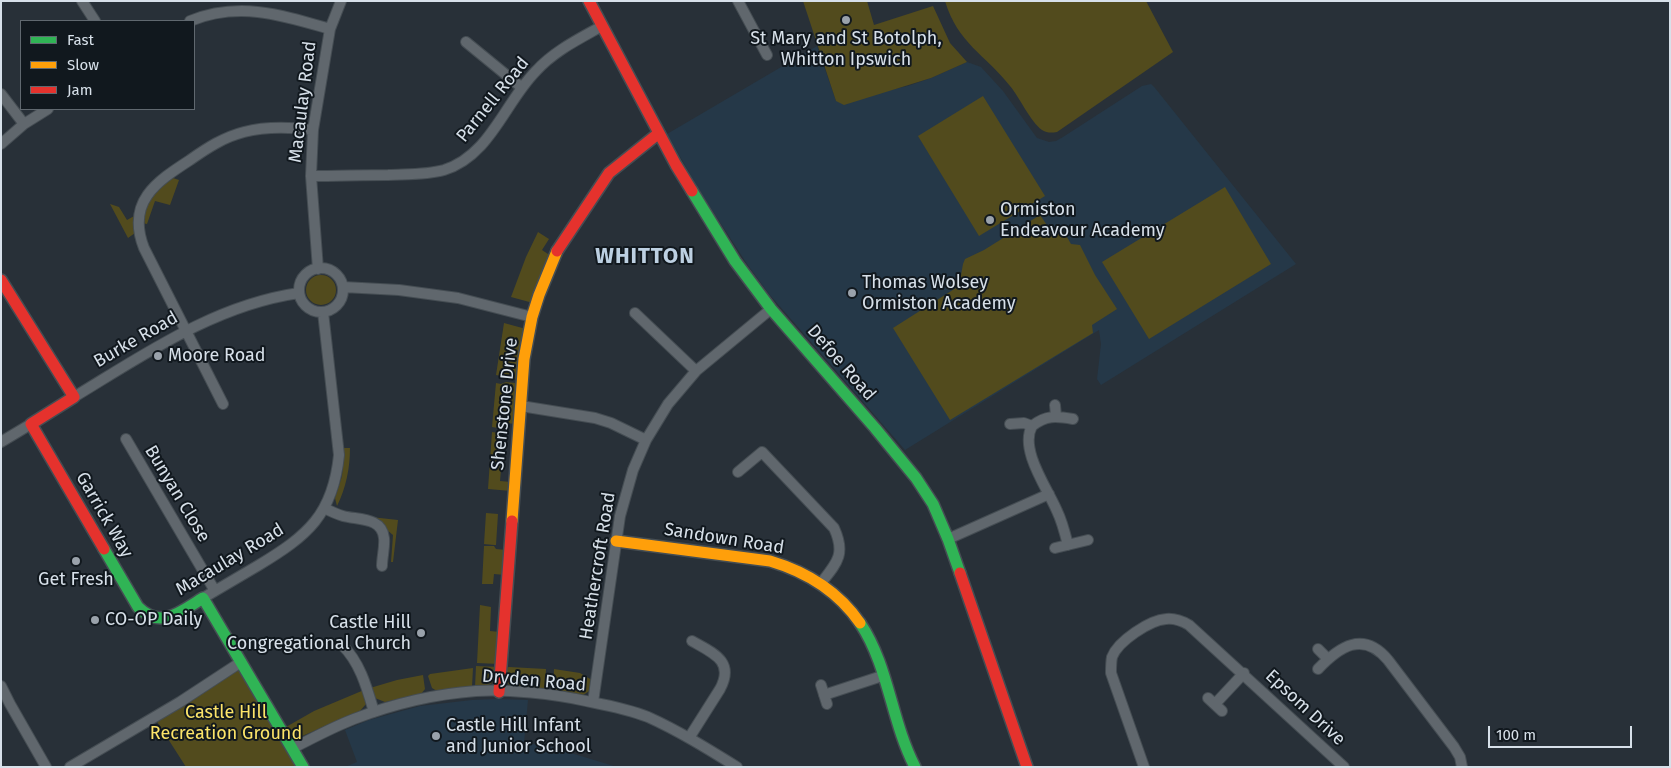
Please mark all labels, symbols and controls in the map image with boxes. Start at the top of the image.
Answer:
marker: St Mary and St Botolph, Whitton Ipswich [840,14,852,26]
legend [20,20,195,110]
place label: St Mary and St Botolph, Whitton Ipswich [750,28,942,70]
text: Fast [67,31,94,49]
street label: Macaulay Road [285,40,321,164]
street label: Parnell Road [452,53,534,147]
text: Slow [67,56,99,74]
text: Jam [67,81,93,99]
place label: Ormiston Endeavour Academy [1000,199,1165,242]
marker: Ormiston Endeavour Academy [984,214,996,226]
district label: WHITTON [594,244,696,270]
place label: Thomas Wolsey Ormiston Academy [862,272,1016,314]
marker: Thomas Wolsey Ormiston Academy [846,287,858,299]
street label: Burke Road [90,307,182,373]
street label: Defoe Road [802,320,880,406]
street label: Shenstone Drive [487,337,523,471]
place label: Moore Road [168,345,266,367]
marker: Moore Road [152,350,164,362]
street label: Bunyan Close [140,442,214,546]
street label: Garrick Way [71,468,137,562]
street label: Heathercroft Road [576,491,620,641]
street label: Macaulay Road [172,519,288,601]
street label: Sandown Road [662,519,786,559]
marker: Get Fresh [70,555,82,567]
place label: Get Fresh [38,569,114,591]
place label: CO-OP Daily [105,609,202,631]
place label: Castle Hill Congregational Church [227,612,411,654]
marker: CO-OP Daily [89,614,101,626]
marker: Castle Hill Congregational Church [415,627,427,639]
street label: Dryden Road [481,666,587,696]
street label: Epsom Drive [1261,666,1349,750]
park label: Castle Hill Recreation Ground [150,702,302,744]
place label: Castle Hill Infant and Junior School [446,715,591,758]
scale bar [1491,716,1635,748]
text: 100 m [1496,726,1536,744]
marker: Castle Hill Infant and Junior School [430,730,442,742]

